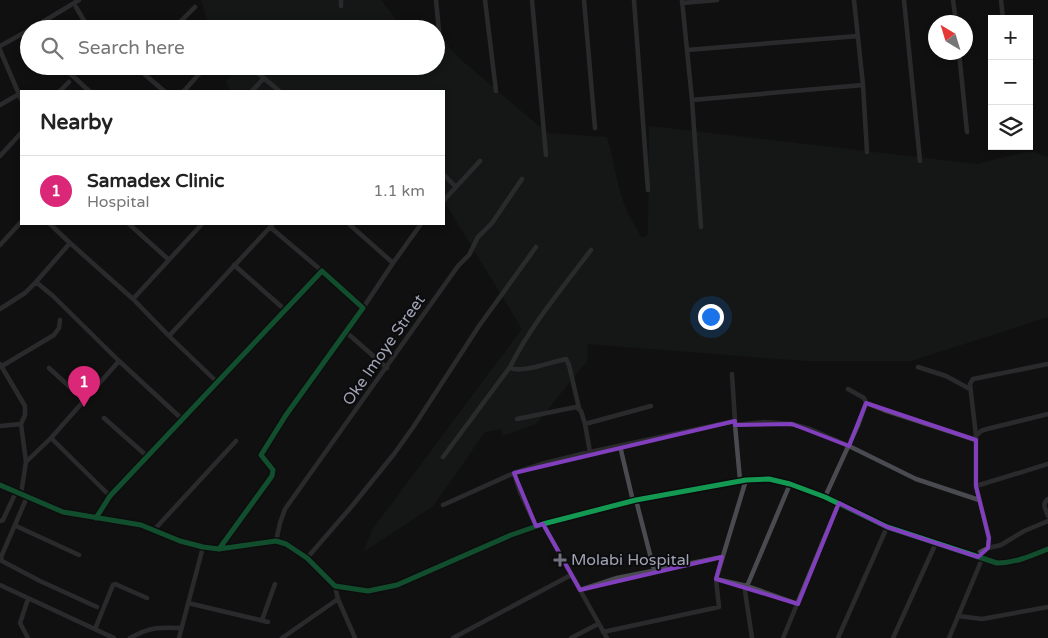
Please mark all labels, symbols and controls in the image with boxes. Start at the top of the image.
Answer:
north arrow [928,15,973,60]
map controls [988,15,1033,150]
button: + [988,15,1033,60]
search box [20,20,445,75]
icon: search [38,34,66,62]
text: Search here [78,37,185,59]
button: − [988,60,1033,105]
button: layers [988,105,1033,150]
text: Nearby [40,110,113,135]
text: Samadex Clinic [87,170,224,192]
text: 1 [51,181,61,201]
text: 1.1 km [373,181,425,201]
text: Hospital [87,192,149,212]
street label: Oke Imoye Street [338,291,430,409]
your location [698,304,724,330]
pin: 1 [68,366,100,407]
place label: Molabi Hospital [571,550,690,570]
marker: Molabi Hospital [553,553,567,567]

